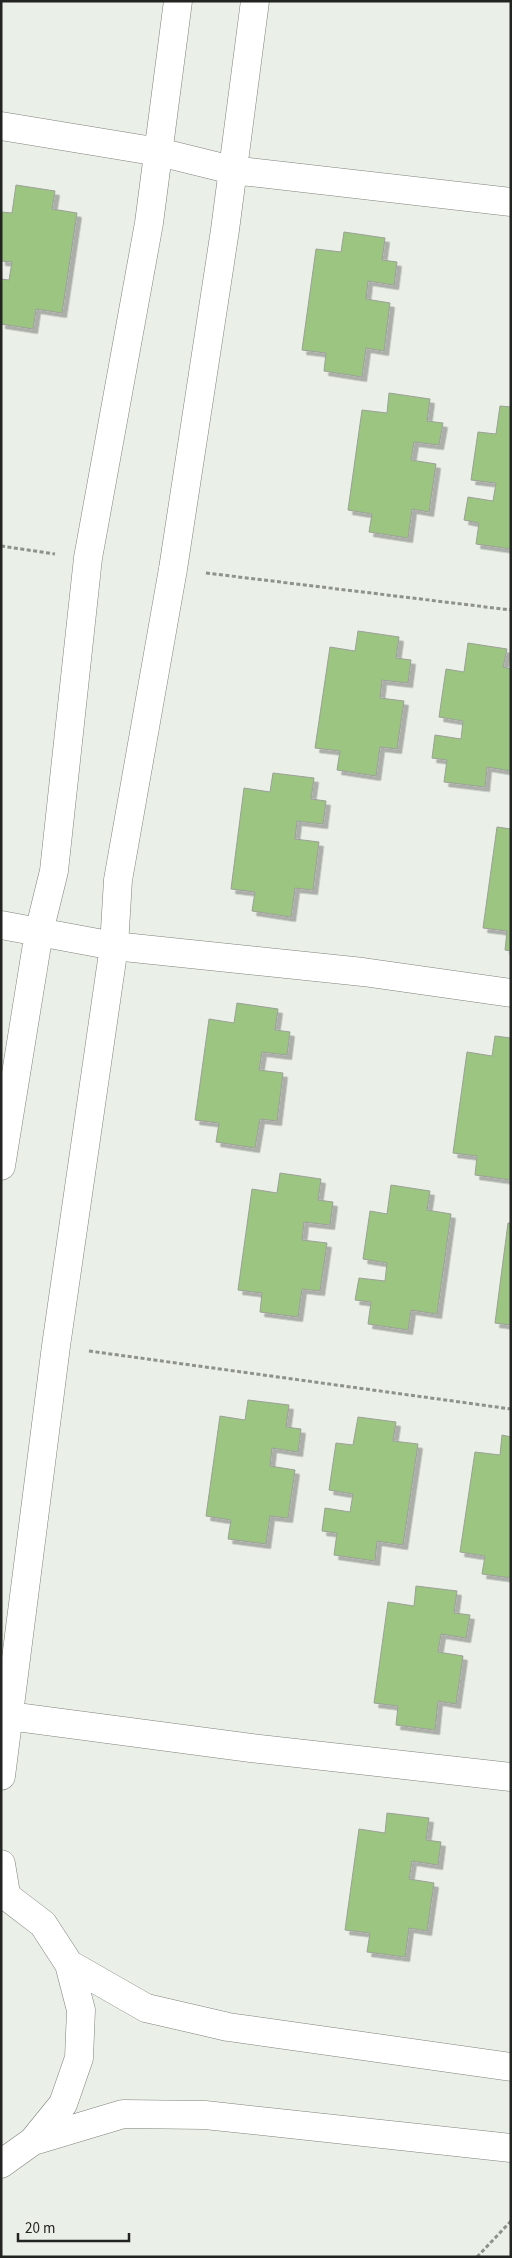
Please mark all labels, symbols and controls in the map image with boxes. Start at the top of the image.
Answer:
scale bar [18,2210,129,2242]
text: 20 m [25,2218,55,2239]

